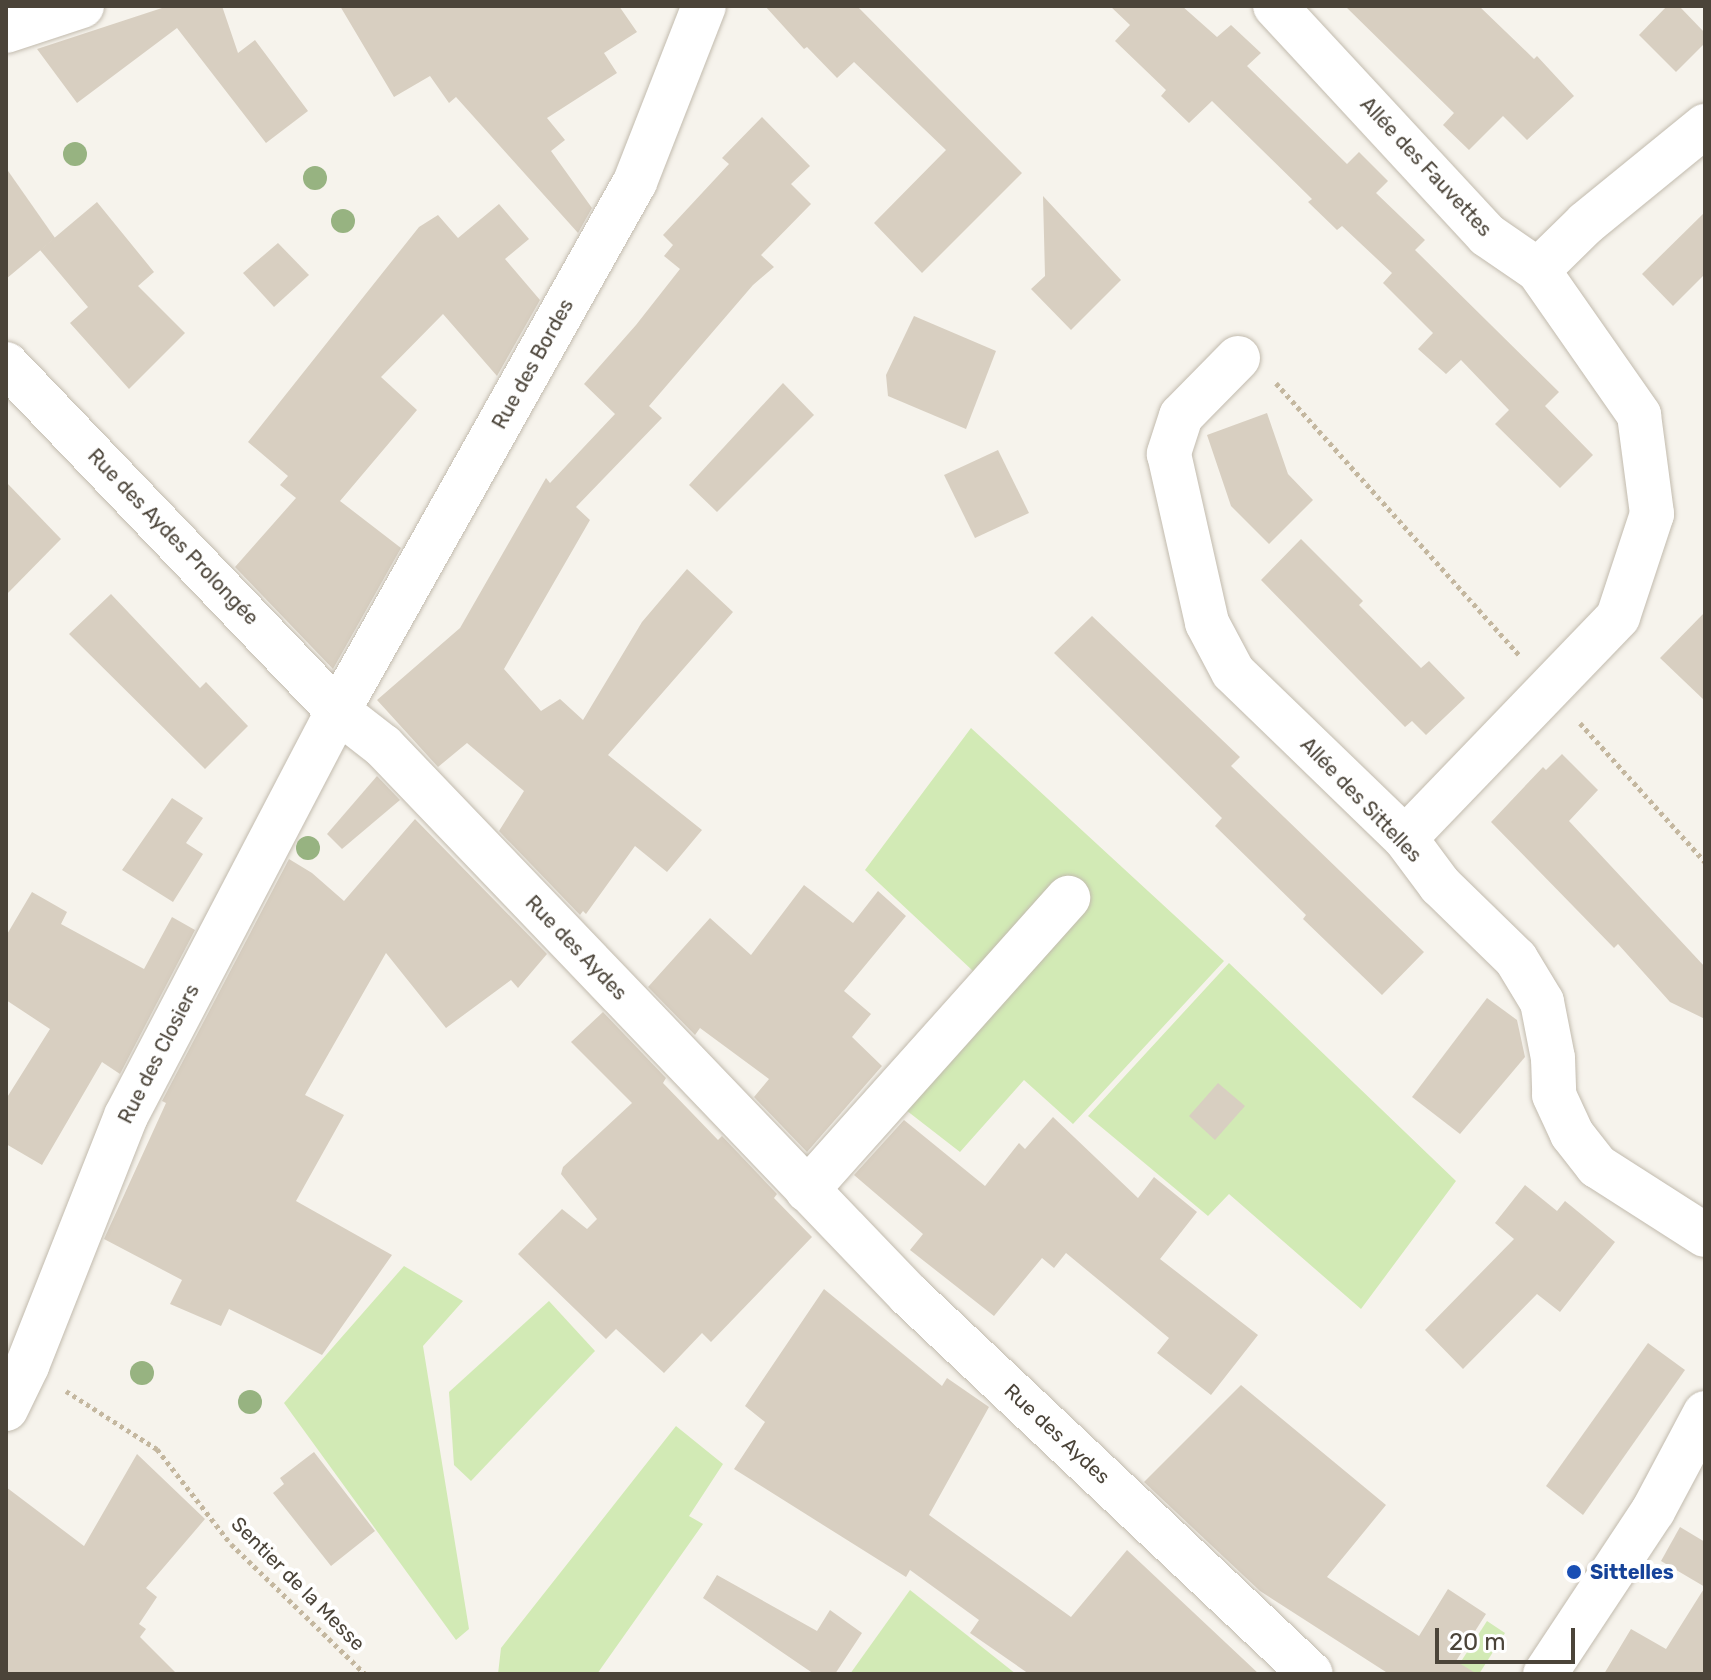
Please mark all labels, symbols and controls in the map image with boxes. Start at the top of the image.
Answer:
street label: Allée des Fauvettes [1355,92,1497,242]
street label: Rue des Bordes [487,295,579,433]
street label: Rue des Aydes Prolongée [83,444,263,630]
street label: Allée des Sittelles [1295,733,1427,867]
street label: Rue des Aydes [520,891,632,1005]
street label: Rue des Closiers [114,980,204,1128]
street label: Rue des Aydes [999,1379,1115,1489]
street label: Sentier de la Messe [226,1512,370,1656]
place label: Sittelles [1590,1560,1674,1584]
marker: Sittelles [1565,1563,1583,1581]
scale bar [1439,1612,1579,1662]
text: 20 m [1449,1628,1506,1656]

